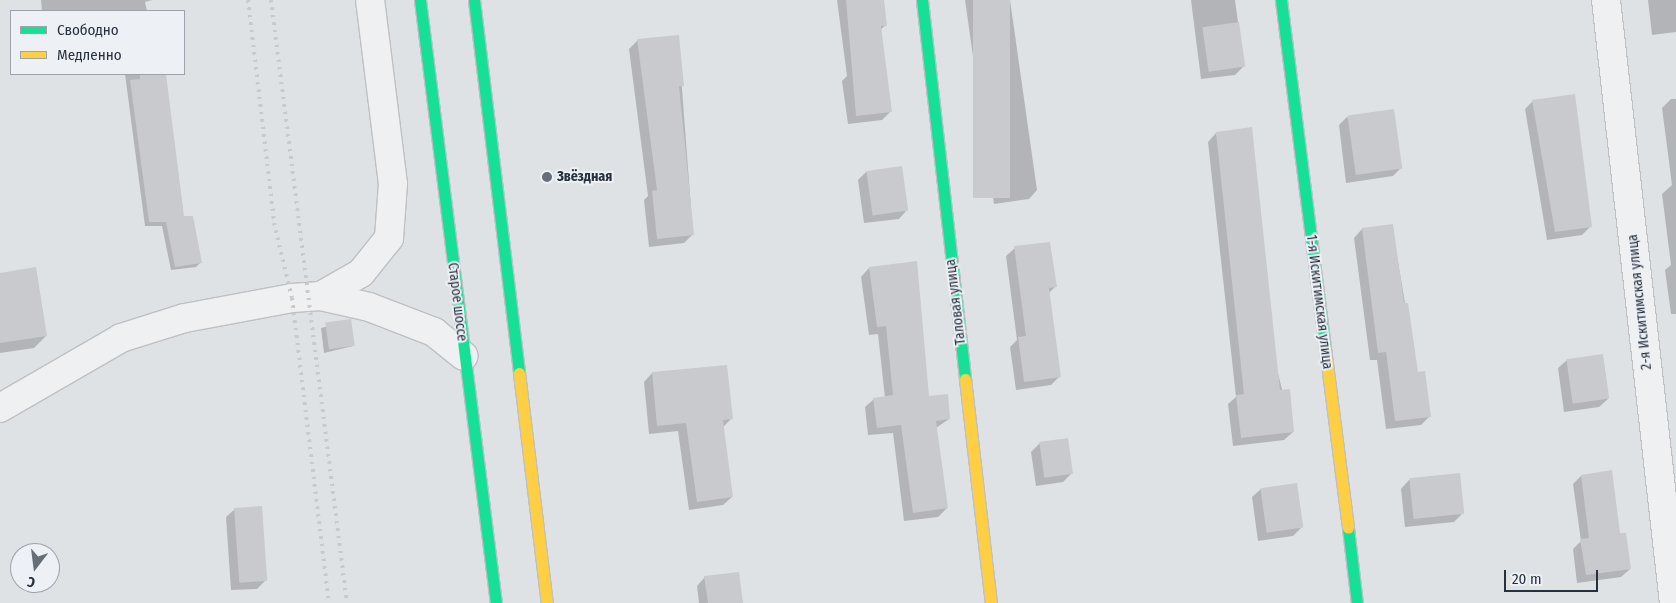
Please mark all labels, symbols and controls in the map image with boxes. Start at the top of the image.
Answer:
legend [10,10,185,75]
text: Свободно [57,21,119,39]
text: Медленно [57,46,122,64]
place label: Звёздная [557,169,612,185]
marker: Звёздная [541,171,553,183]
street label: 2-я Искитимская улица [1625,233,1655,371]
street label: 1-я Искитимская улица [1302,234,1336,370]
street label: Таловая улица [942,258,970,346]
street label: Старое шоссе [444,262,470,342]
north arrow [10,543,60,593]
scale bar [1506,560,1600,592]
text: 20 m [1512,570,1542,588]
text: С [26,573,37,591]

